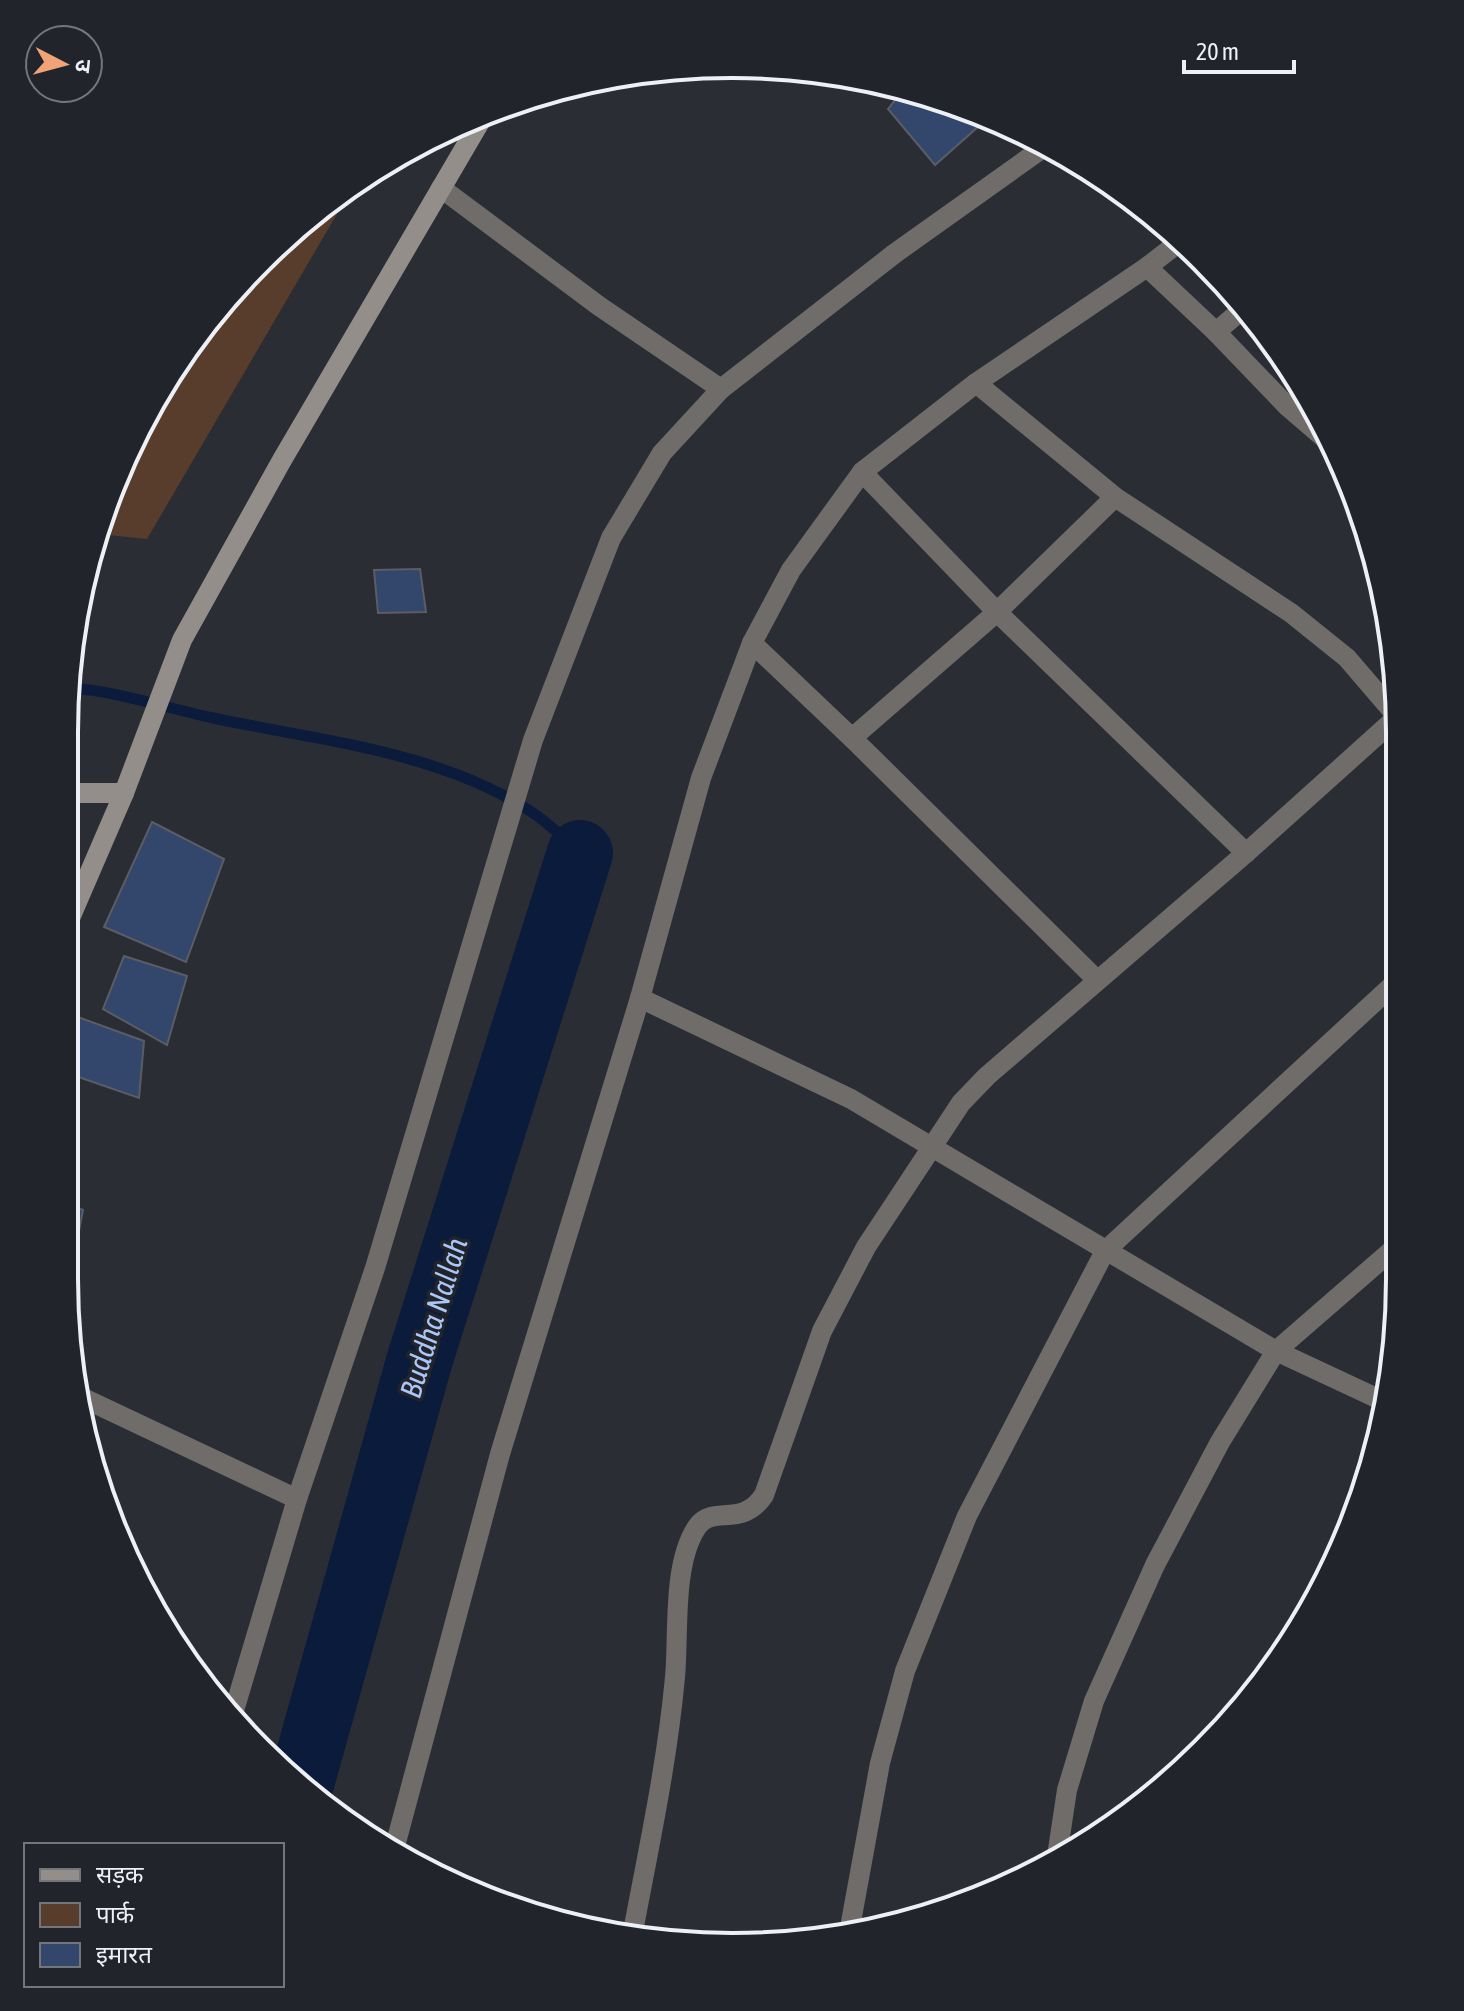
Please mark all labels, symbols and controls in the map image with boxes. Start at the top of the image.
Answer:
north arrow [24,24,104,104]
scale bar [1184,24,1294,74]
text: 20 m [1196,38,1239,65]
text: उ [70,58,97,75]
water label: Buddha Nallah [393,1234,473,1402]
legend [24,1843,284,1987]
text: सड़क [96,1861,144,1888]
text: पार्क [96,1901,135,1928]
text: इमारत [96,1941,153,1968]

